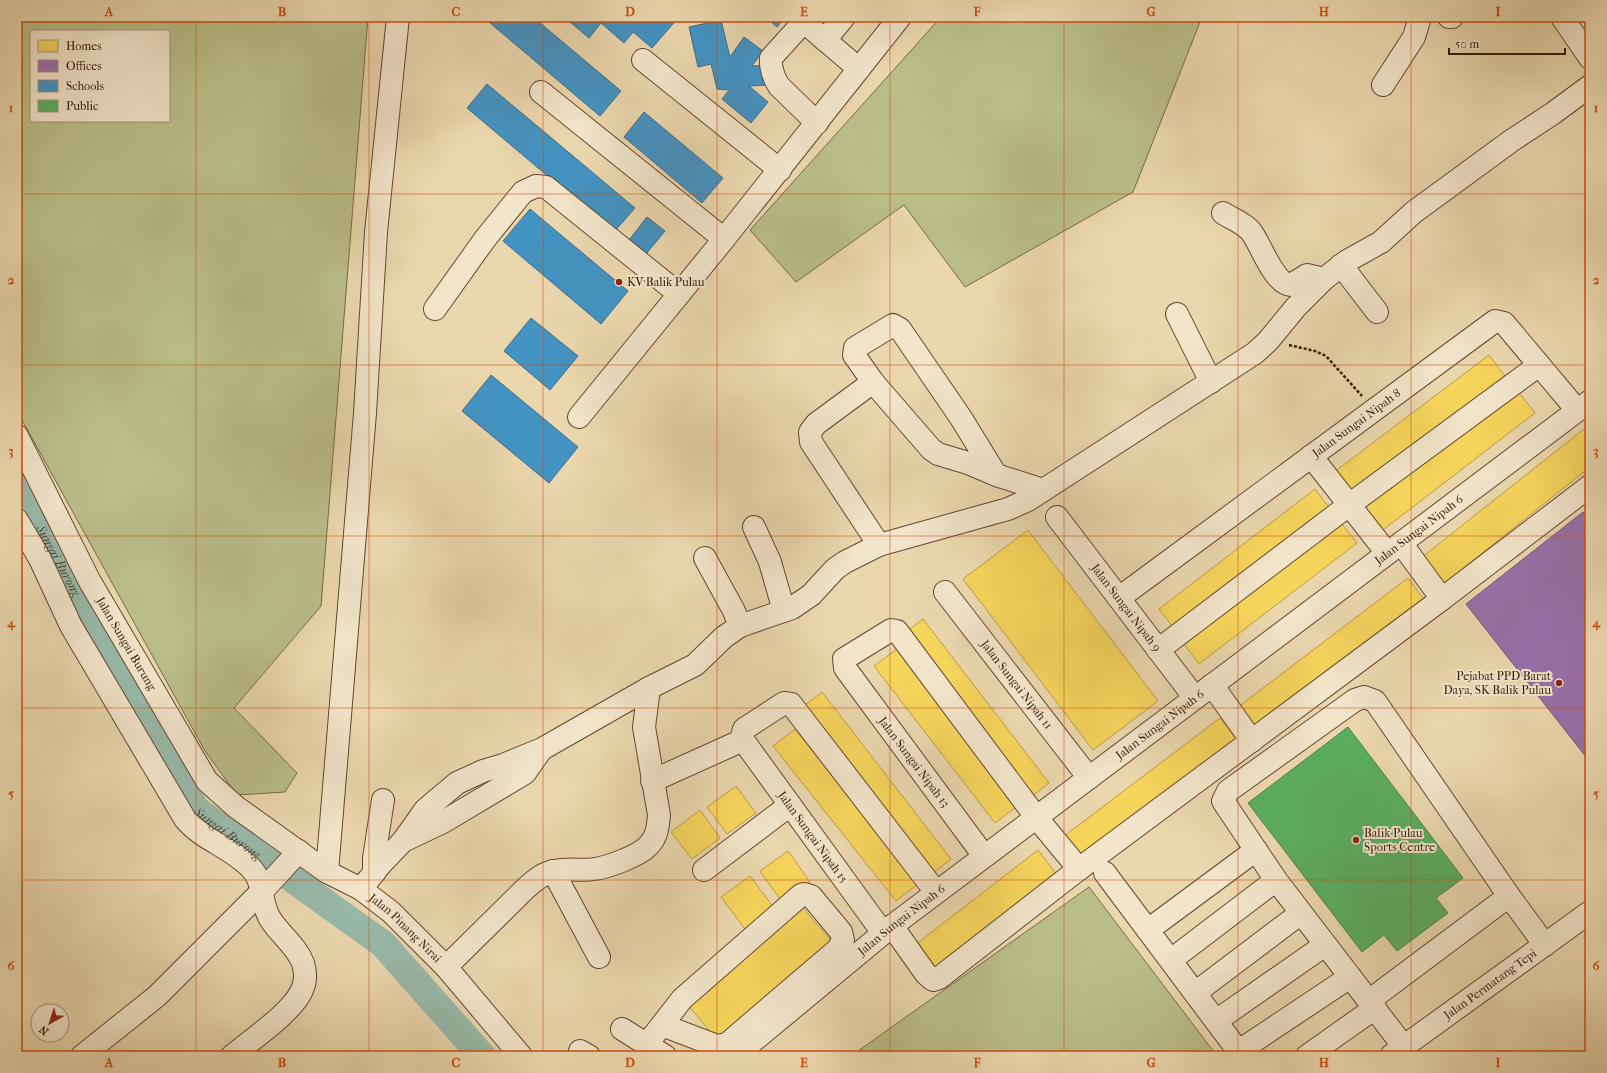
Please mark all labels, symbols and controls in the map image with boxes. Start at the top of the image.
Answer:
text: A [104,4,114,19]
text: B [278,4,287,19]
text: C [452,4,461,19]
text: D [625,4,635,19]
text: E [800,4,808,19]
text: F [973,4,981,19]
text: G [1146,4,1156,19]
text: H [1319,4,1330,19]
text: I [1495,4,1501,19]
legend [30,30,170,122]
scale bar [1449,30,1565,56]
text: 50 m [1455,37,1479,51]
text: Homes [66,39,102,53]
text: Offices [66,59,102,73]
text: Schools [66,79,105,93]
text: Public [66,99,98,113]
text: 1 [9,100,14,115]
text: 1 [1594,100,1599,115]
text: 2 [8,272,15,287]
text: 2 [1593,272,1600,287]
place label: KV Balik Pulau [627,275,705,289]
marker: KV Balik Pulau [614,277,624,287]
street label: Jalan Sungai Nipah 8 [1309,386,1403,461]
text: 3 [8,443,14,459]
text: 3 [1593,443,1599,459]
street label: Jalan Sungai Nipah 6 [1371,492,1466,568]
water label: Sungai Burong [33,521,85,599]
street label: Jalan Sungai Nipah 9 [1088,560,1164,654]
street label: Jalan Sungai Burung [93,594,160,694]
text: 4 [6,615,16,631]
text: 4 [1591,615,1601,631]
street label: Jalan Sungai Nipah 11 [977,636,1055,732]
place label: Pejabat PPD Barat Daya, SK Balik Pulau [1443,669,1552,697]
marker: Pejabat PPD Barat Daya, SK Balik Pulau [1554,678,1564,688]
street label: Jalan Sungai Nipah 6 [1112,687,1207,763]
street label: Jalan Sungai Nipah 13 [875,713,953,810]
text: 5 [8,786,14,801]
text: 5 [1593,786,1599,801]
street label: Jalan Sungai Nipah 15 [775,788,851,885]
water label: Sungai Burong [191,803,265,862]
place label: Balik Pulau Sports Centre [1364,826,1435,854]
marker: Balik Pulau Sports Centre [1351,835,1361,845]
street label: Jalan Sungai Nipah 6 [854,881,948,959]
street label: Jalan Pinang Nirai [365,890,445,966]
street label: Jalan Permatang Tepi [1440,946,1539,1023]
text: 6 [7,958,15,973]
text: 6 [1592,958,1600,973]
north arrow [30,1003,70,1043]
text: N [36,1022,51,1038]
text: A [104,1055,114,1070]
text: B [278,1055,287,1070]
text: C [452,1055,461,1070]
text: D [625,1055,635,1070]
text: E [800,1055,808,1070]
text: F [973,1055,981,1070]
text: G [1146,1055,1156,1070]
text: H [1319,1055,1330,1070]
text: I [1495,1055,1501,1070]

